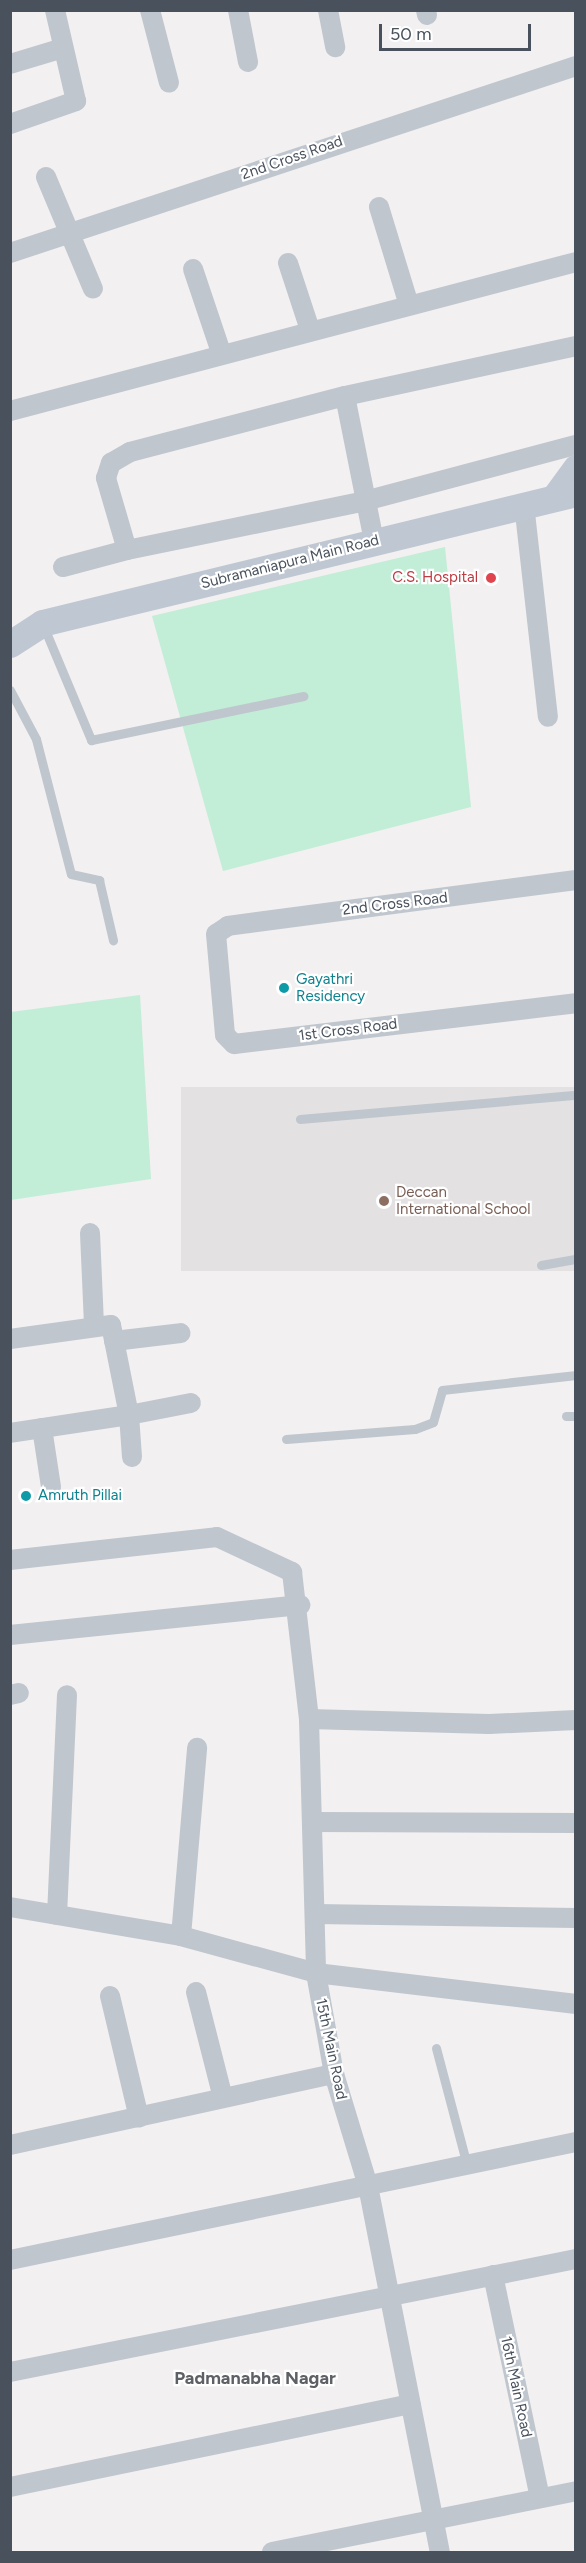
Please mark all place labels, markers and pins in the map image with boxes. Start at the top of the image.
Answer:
place label: C.S. Hospital [392,569,478,587]
marker: C.S. Hospital [482,569,500,587]
place label: Gayathri Residency [296,970,365,1005]
marker: Gayathri Residency [277,981,291,995]
place label: Deccan International School [396,1183,531,1218]
marker: Deccan International School [377,1194,391,1208]
place label: Amruth Pillai [38,1487,122,1505]
marker: Amruth Pillai [19,1489,33,1503]

